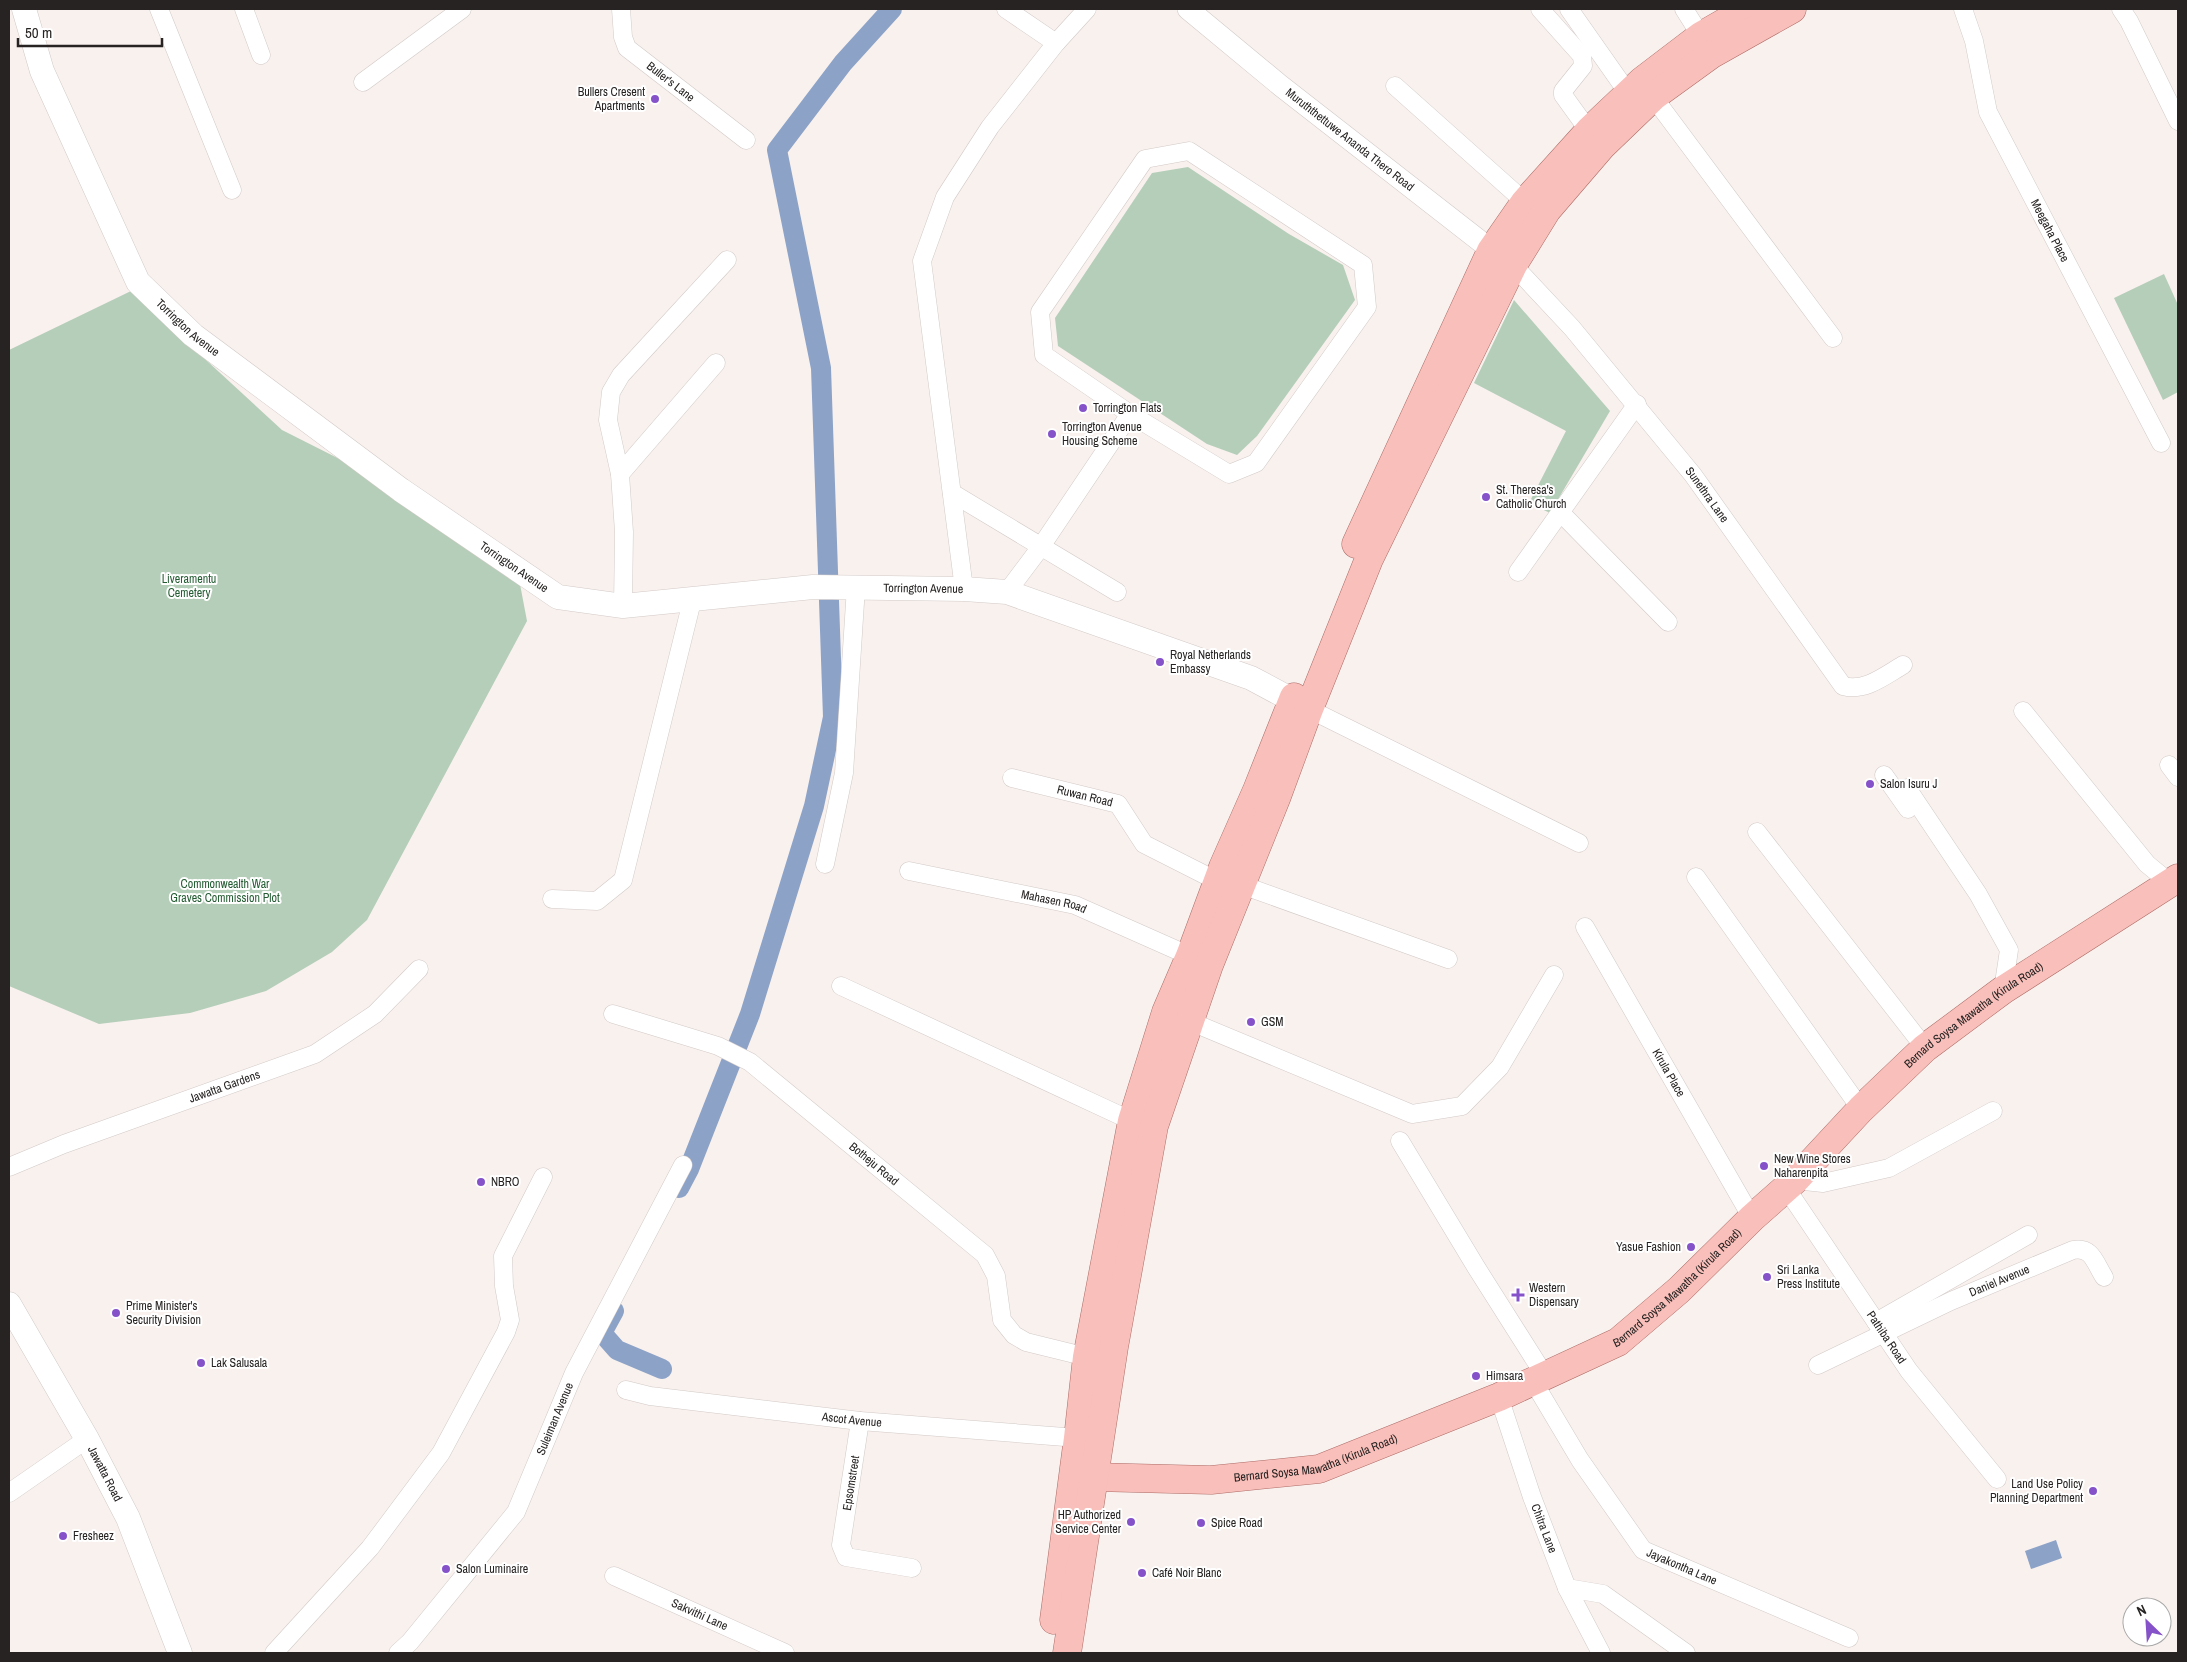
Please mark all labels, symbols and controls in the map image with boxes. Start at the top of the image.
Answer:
scale bar [18,15,161,47]
text: 50 m [25,22,52,43]
street label: Buller's Lane [643,58,698,105]
place label: Bullers Cresent Apartments [578,84,645,114]
street label: Muruththettuwe Ananda Thero Road [1282,85,1417,195]
marker: Bullers Cresent Apartments [649,93,661,105]
street label: Meegaha Place [2027,197,2073,265]
street label: Torrington Avenue [152,295,223,360]
place label: Torrington Flats [1093,400,1161,416]
marker: Torrington Flats [1077,402,1089,414]
place label: Torrington Avenue Housing Scheme [1062,419,1142,449]
marker: Torrington Avenue Housing Scheme [1046,428,1058,440]
street label: Sunethra Lane [1682,464,1732,526]
place label: St. Theresa's Catholic Church [1496,482,1567,512]
marker: St. Theresa's Catholic Church [1480,491,1492,503]
street label: Torrington Avenue [477,538,552,596]
park label: Liveramentu Cemetery [162,571,216,601]
street label: Torrington Avenue [883,580,963,597]
place label: Royal Netherlands Embassy [1170,647,1251,677]
marker: Royal Netherlands Embassy [1154,656,1166,668]
place label: Salon Isuru J [1880,776,1938,792]
marker: Salon Isuru J [1864,778,1876,790]
street label: Ruwan Road [1055,781,1114,810]
park label: Commonwealth War Graves Commission Plot [170,876,280,906]
street label: Mahasen Road [1020,886,1089,917]
street label: Bernard Soysa Mawatha (Kirula Road) [1901,958,2046,1072]
place label: GSM [1261,1014,1283,1030]
marker: GSM [1245,1016,1257,1028]
street label: Kirula Place [1648,1046,1689,1100]
street label: Jawatta Gardens [187,1066,262,1107]
street label: Botheju Road [846,1139,902,1189]
place label: New Wine Stores Naharenpita [1774,1151,1851,1181]
marker: New Wine Stores Naharenpita [1758,1160,1770,1172]
place label: NBRO [491,1174,520,1190]
marker: NBRO [475,1176,487,1188]
street label: Bernard Soysa Mawatha (Kirula Road) [1611,1225,1745,1351]
place label: Yasue Fashion [1616,1239,1681,1255]
marker: Yasue Fashion [1685,1241,1697,1253]
street label: Daniel Avenue [1967,1261,2032,1301]
place label: Sri Lanka Press Institute [1777,1262,1840,1292]
marker: Sri Lanka Press Institute [1761,1271,1773,1283]
place label: Western Dispensary [1529,1280,1579,1310]
marker: Western Dispensary [1511,1288,1525,1302]
place label: Prime Minister's Security Division [126,1298,201,1328]
marker: Prime Minister's Security Division [110,1307,122,1319]
street label: Pathiba Road [1863,1308,1910,1367]
place label: Lak Salusala [211,1355,268,1371]
marker: Lak Salusala [195,1357,207,1369]
place label: Himsara [1486,1368,1524,1384]
marker: Himsara [1470,1370,1482,1382]
street label: Suleiman Avenue [533,1380,577,1457]
street label: Ascot Avenue [820,1408,882,1431]
street label: Bernard Soysa Mawatha (Kirula Road) [1233,1430,1400,1486]
street label: Jawatta Road [84,1443,126,1504]
street label: Epsomstreet [839,1454,863,1512]
place label: Land Use Policy Planning Department [1990,1476,2083,1506]
marker: Land Use Policy Planning Department [2087,1485,2099,1497]
street label: Chitra Lane [1527,1502,1561,1555]
place label: HP Authorized Service Center [1055,1507,1122,1537]
place label: Spice Road [1211,1515,1262,1531]
marker: HP Authorized Service Center [1125,1516,1137,1528]
marker: Spice Road [1195,1517,1207,1529]
place label: Fresheez [73,1528,114,1544]
marker: Fresheez [57,1530,69,1542]
street label: Jayakontha Lane [1644,1544,1720,1589]
place label: Salon Luminaire [456,1561,528,1577]
marker: Salon Luminaire [440,1563,452,1575]
place label: Café Noir Blanc [1152,1565,1222,1581]
marker: Café Noir Blanc [1136,1567,1148,1579]
street label: Sakvithi Lane [669,1595,731,1634]
north arrow [2122,1597,2172,1647]
text: N [2134,1600,2149,1620]

